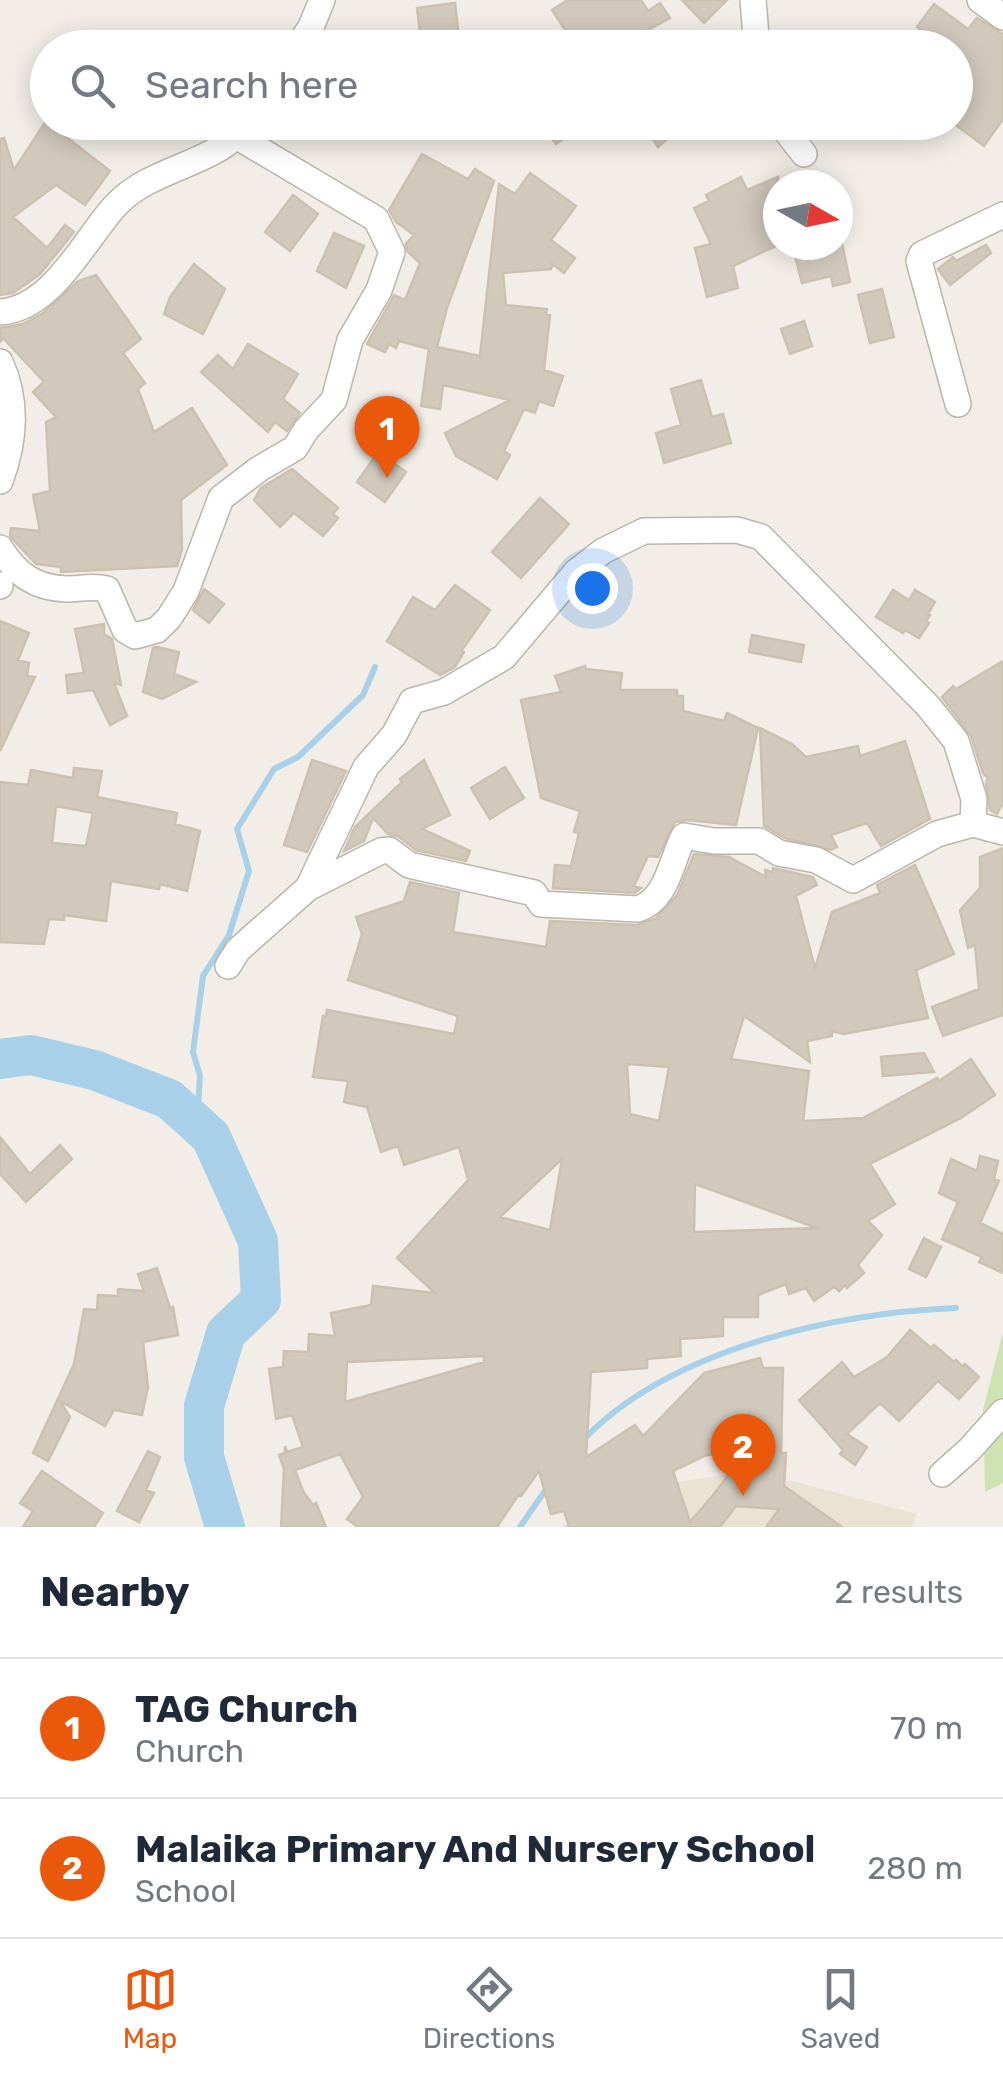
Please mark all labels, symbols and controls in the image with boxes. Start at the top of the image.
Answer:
search box [30,30,973,140]
icon: search [65,58,120,113]
text: Search here [145,62,358,108]
north arrow [763,170,853,260]
pin: 1 [354,396,420,478]
your location [567,563,618,614]
pin: 2 [710,1414,776,1496]
text: Nearby [40,1567,190,1617]
text: 2 results [834,1573,963,1611]
text: TAG Church [135,1686,358,1732]
text: 1 [65,1709,80,1747]
text: 70 m [890,1709,963,1747]
text: Church [135,1732,244,1770]
text: Malaika Primary And Nursery School [135,1826,815,1872]
text: 2 [62,1849,83,1887]
text: 280 m [867,1849,963,1887]
text: School [135,1872,237,1910]
tab: Map [123,1962,178,2055]
tab: Directions [423,1962,555,2055]
tab: Saved [800,1962,880,2055]

